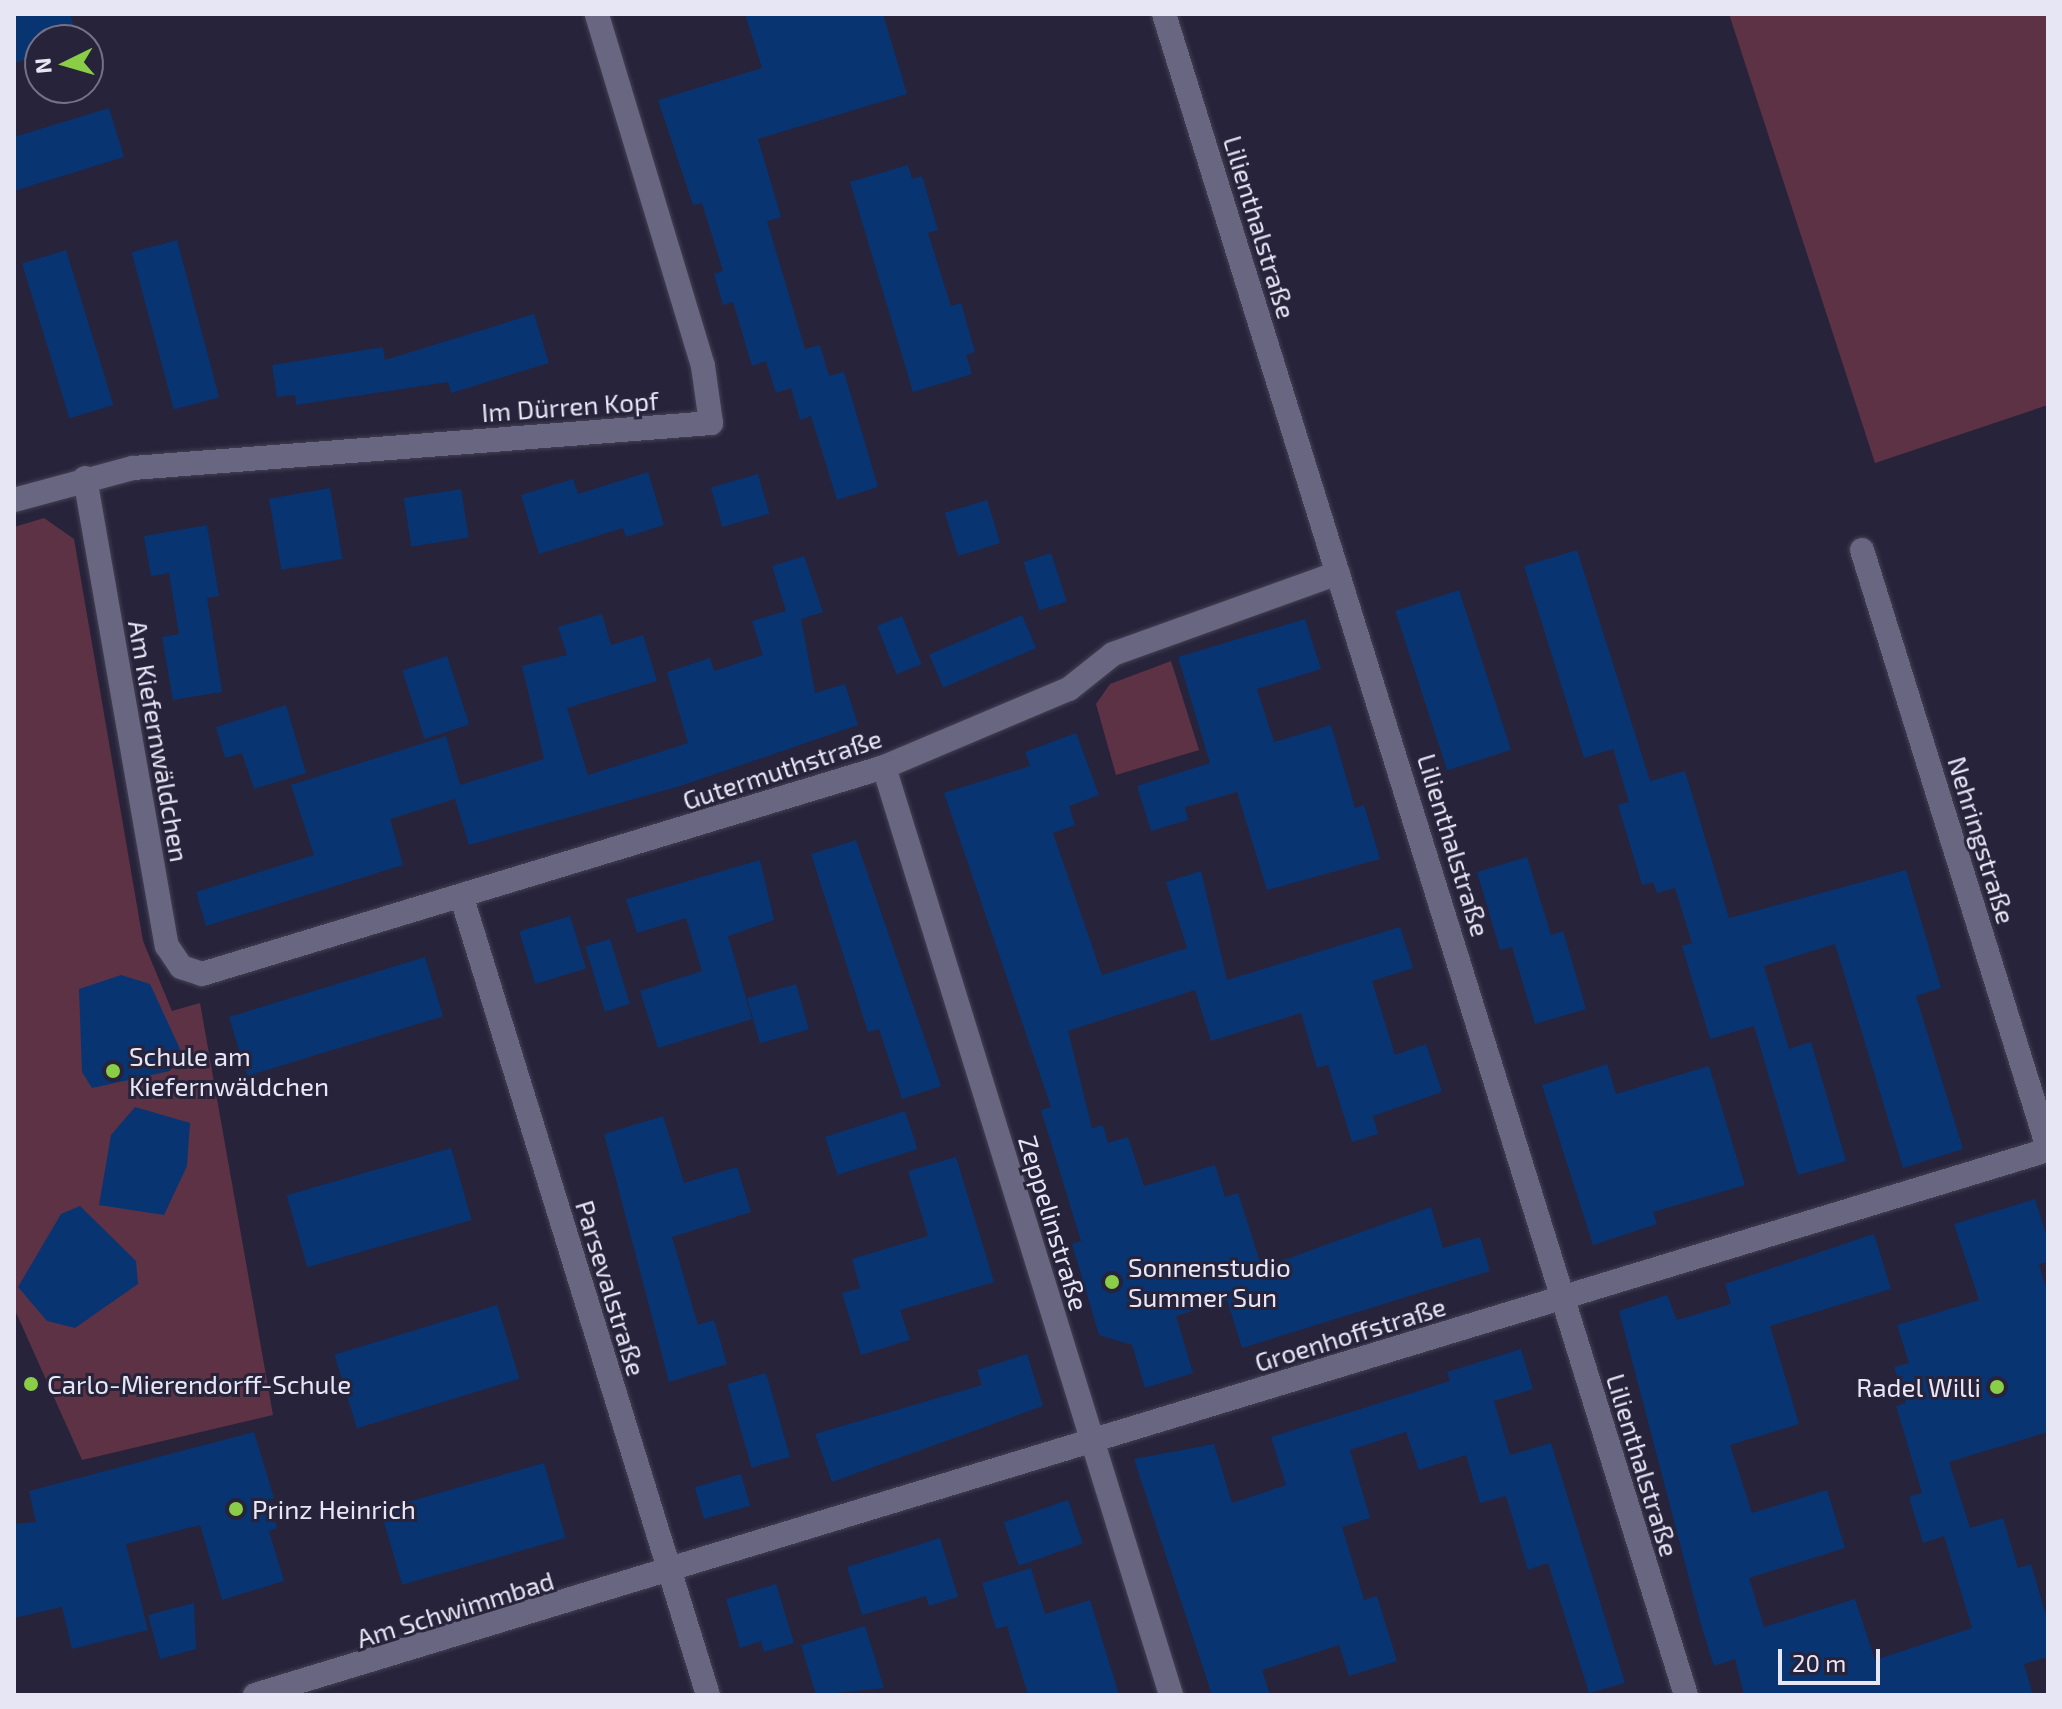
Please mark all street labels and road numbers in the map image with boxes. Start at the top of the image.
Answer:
street label: Lilienthalstraße [1217,132,1303,322]
street label: Im Dürren Kopf [480,384,660,428]
street label: Am Kiefernwäldchen [122,618,196,864]
street label: Gutermuthstraße [679,722,885,816]
street label: Lilienthalstraße [1411,750,1497,940]
street label: Nehringstraße [1942,753,2022,927]
street label: Zeppelinstraße [1013,1132,1095,1314]
street label: Parsevalstraße [569,1196,653,1380]
street label: Groenhoffstraße [1251,1290,1449,1378]
street label: Lilienthalstraße [1600,1370,1686,1560]
street label: Am Schwimmbad [353,1564,557,1654]

